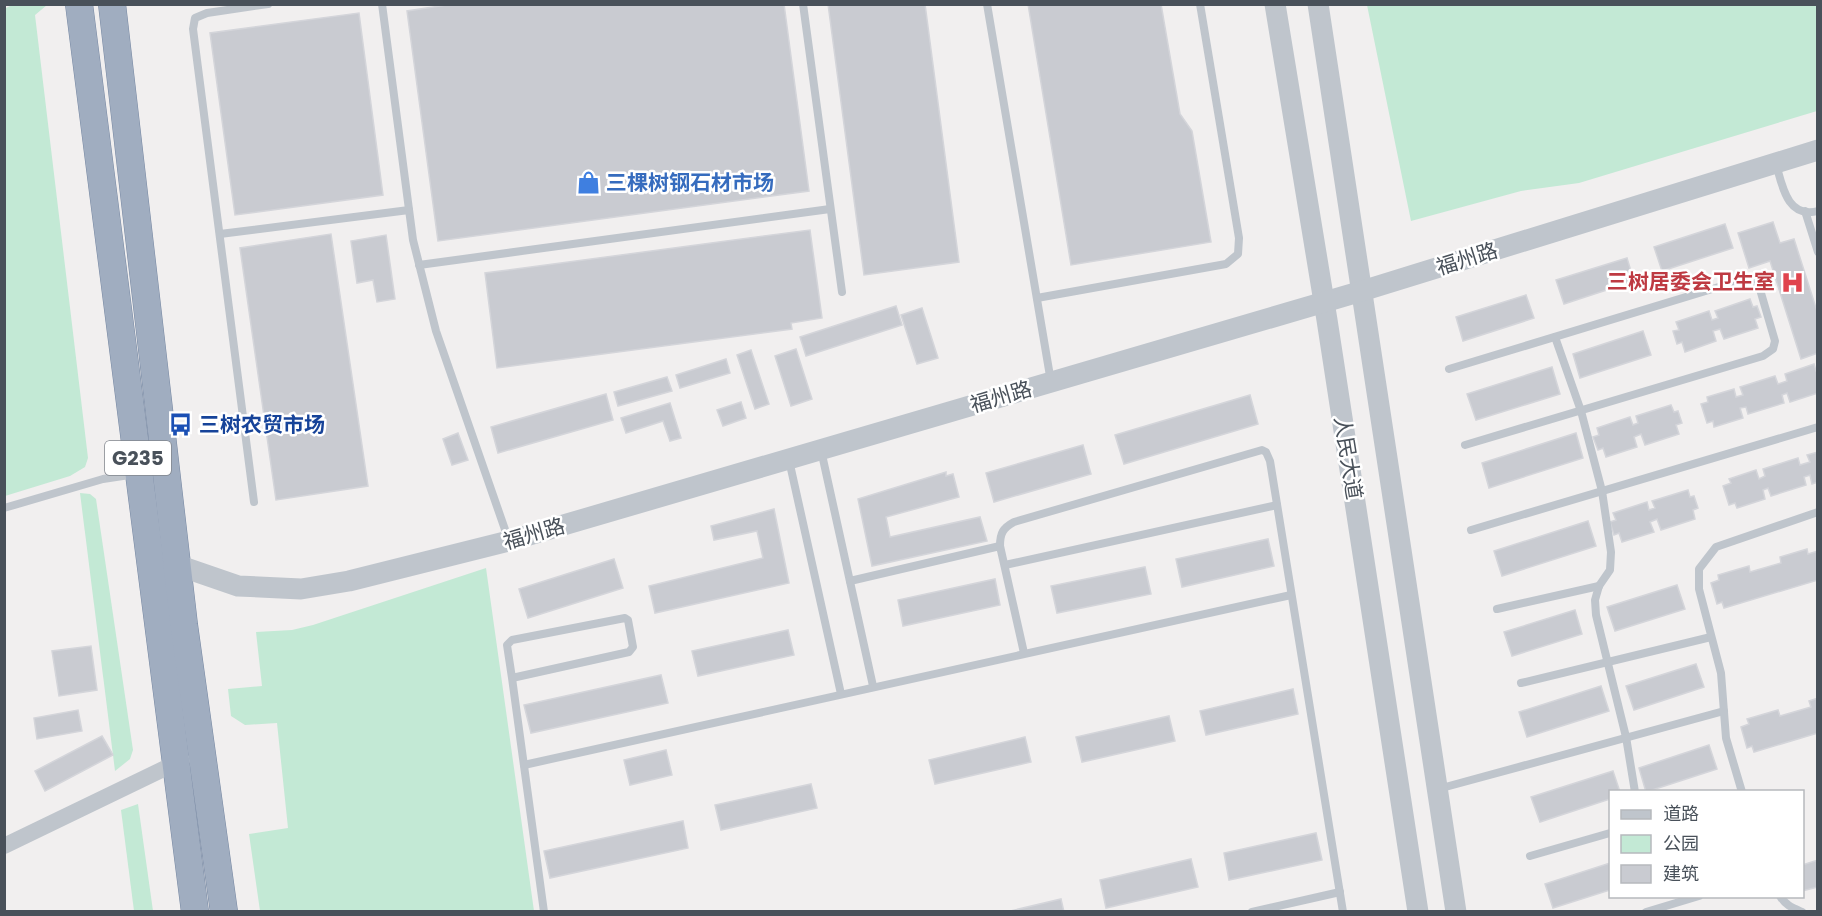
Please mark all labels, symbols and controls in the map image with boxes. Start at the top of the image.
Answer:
place label: 三棵树钢石材市场 [606,168,774,197]
shop icon: 三棵树钢石材市场 [575,170,601,196]
street label: 福州路 [1432,235,1501,282]
place label: 三树居委会卫生室 [1607,267,1775,296]
hospital icon: 三树居委会卫生室 [1780,269,1806,295]
street label: 福州路 [967,374,1035,419]
place label: 三树农贸市场 [199,410,325,439]
bus stop icon: 三树农贸市场 [168,412,194,438]
street label: 人民大道 [1328,414,1369,502]
road number: G235 [105,441,171,475]
street label: 福州路 [500,511,568,556]
legend [1609,790,1804,898]
text: 道路 [1663,801,1699,826]
text: 公园 [1663,831,1699,856]
text: 建筑 [1663,861,1699,886]

